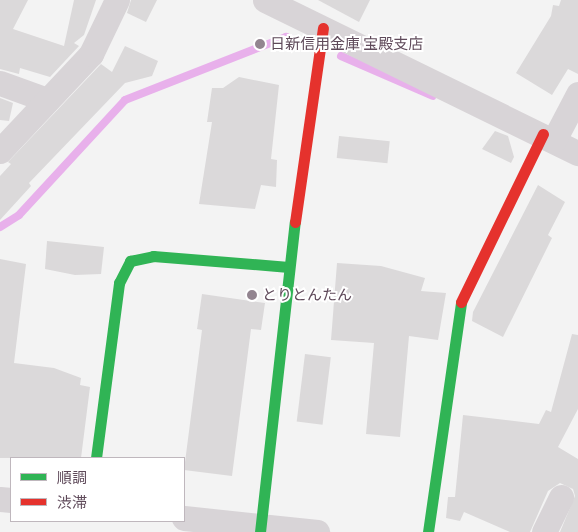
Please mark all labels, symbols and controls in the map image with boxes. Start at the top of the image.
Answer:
place label: 日新信用金庫 宝殿支店 [270,35,423,53]
marker: 日新信用金庫 宝殿支店 [254,38,266,50]
place label: とりとんたん [262,286,352,304]
marker: とりとんたん [246,289,258,301]
legend [10,457,185,522]
text: 順調 [57,468,87,486]
text: 渋滞 [57,493,87,511]

